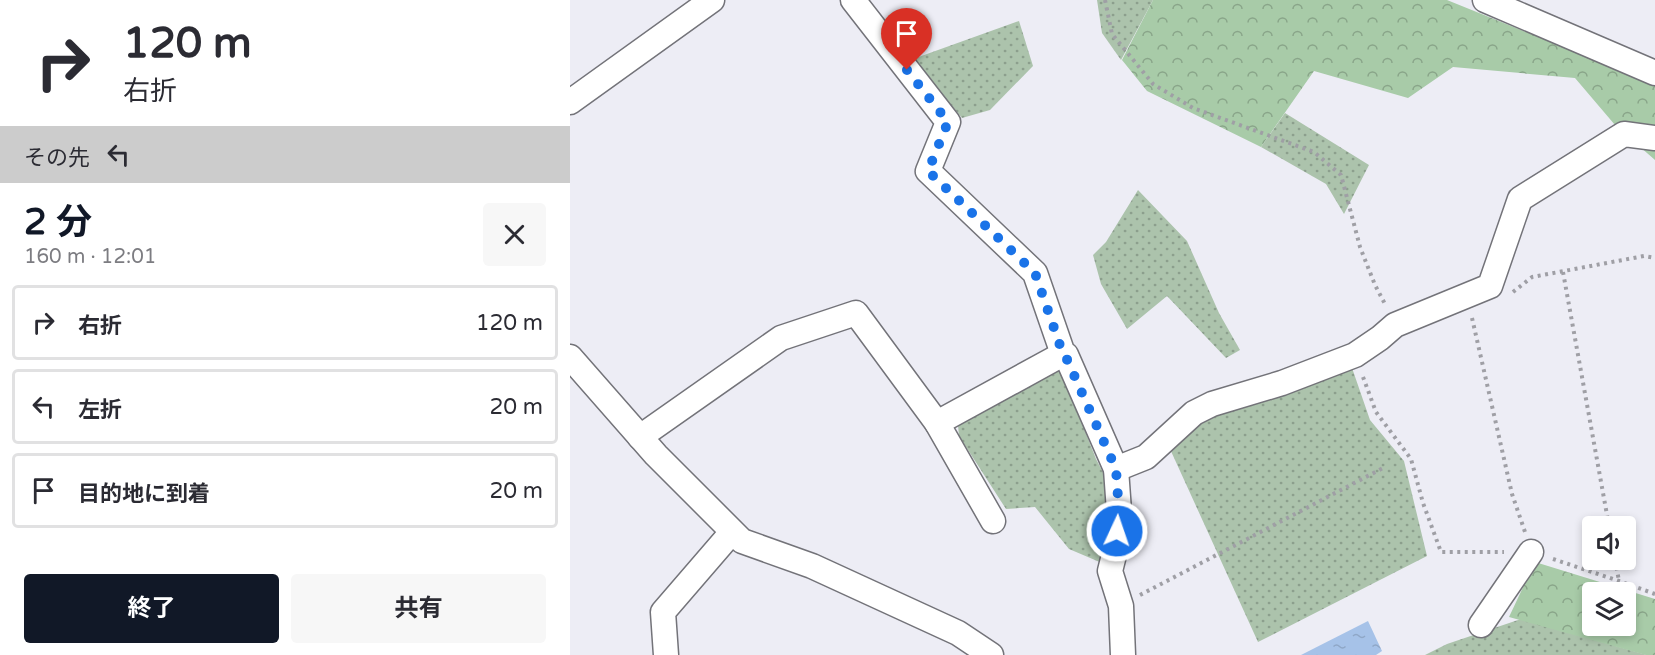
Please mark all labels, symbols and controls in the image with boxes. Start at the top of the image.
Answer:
pin [881,8,932,70]
icon: arrive [890,17,923,50]
text: 120 m [123,18,252,69]
icon: right [24,24,102,102]
text: 右折 [123,75,177,108]
icon: left [102,138,135,171]
text: その先 [24,145,90,171]
text: 2 分 [24,201,92,244]
button: close [483,203,546,266]
text: 160 m · 12:01 [24,245,156,269]
icon: right [27,306,60,339]
text: 120 m [476,310,543,336]
text: 右折 [78,313,122,339]
icon: left [27,390,60,423]
text: 20 m [489,394,543,420]
text: 左折 [78,397,122,423]
icon: arrive [27,474,60,507]
text: 20 m [489,478,543,504]
text: 目的地に到着 [78,481,210,507]
position arrow [1085,499,1149,563]
map controls [1582,516,1636,636]
button: sound [1582,516,1636,570]
button: 終了 [24,574,279,643]
button: 共有 [291,574,546,643]
button: layers [1582,582,1636,636]

